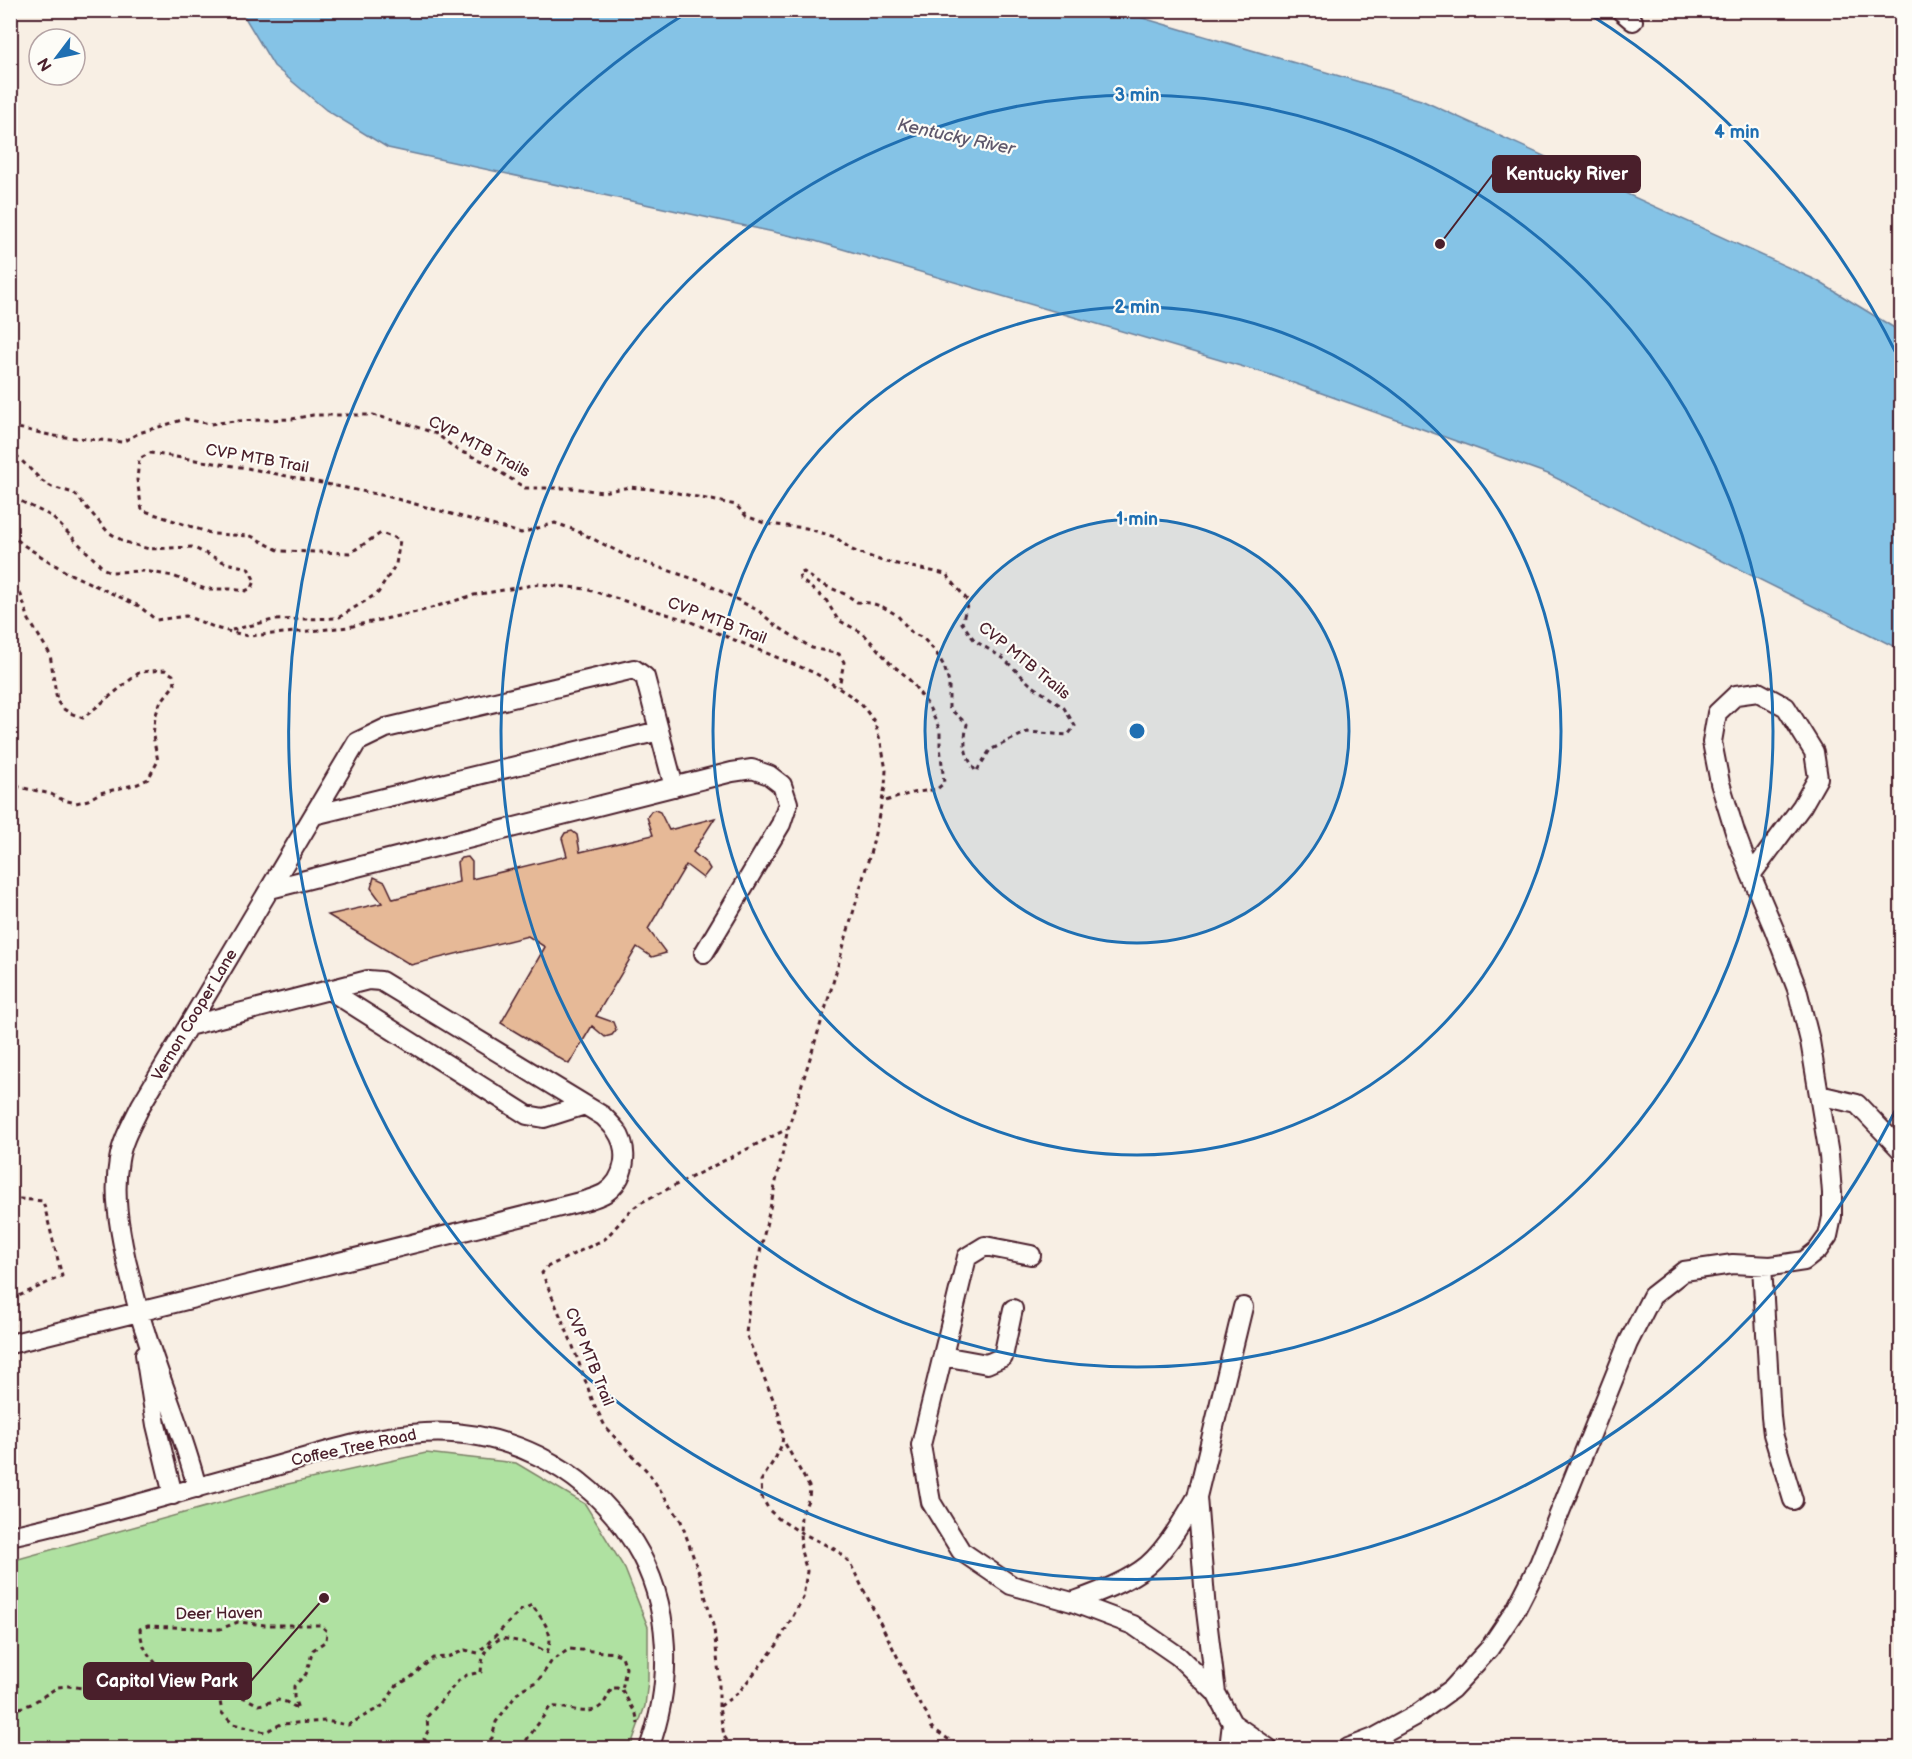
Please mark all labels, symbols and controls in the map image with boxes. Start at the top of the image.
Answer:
north arrow [27,27,87,87]
text: N [34,54,57,74]
text: 3 min [1114,85,1160,106]
water label: Kentucky River [895,114,1018,160]
text: 4 min [1714,122,1760,143]
callout: Kentucky River [1493,156,1640,192]
text: Kentucky River [1506,164,1629,185]
text: 2 min [1114,297,1160,318]
street label: CVP MTB Trails [425,412,533,482]
street label: CVP MTB Trail [204,441,310,477]
text: 1 min [1116,509,1158,530]
street label: CVP MTB Trail [665,593,769,649]
street label: CVP MTB Trails [974,618,1074,704]
centre of rings [1127,721,1147,741]
street label: Vernon Cooper Lane [148,945,242,1084]
street label: CVP MTB Trail [561,1305,617,1409]
street label: Coffee Tree Road [290,1425,418,1471]
street label: Deer Haven [175,1604,263,1624]
callout: Capitol View Park [84,1663,251,1699]
text: Capitol View Park [96,1671,239,1692]

